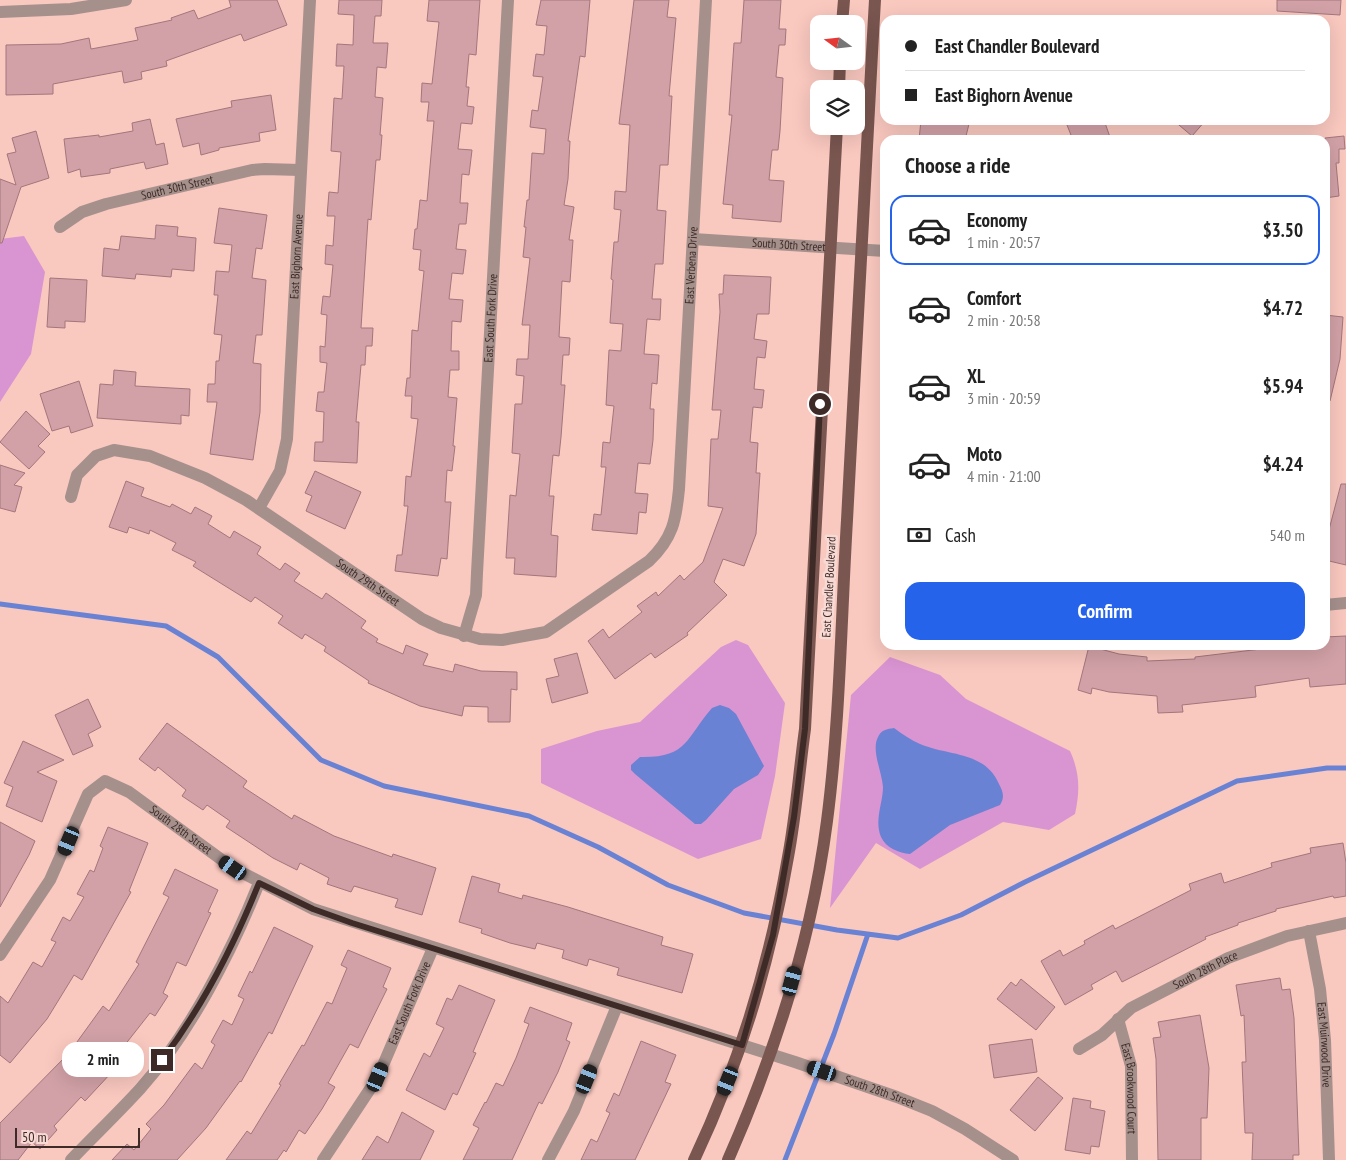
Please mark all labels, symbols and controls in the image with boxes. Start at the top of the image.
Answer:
north arrow [810,15,865,70]
map controls [810,15,865,135]
text: East Chandler Boulevard [935,34,1099,58]
button: layers [810,80,865,135]
text: East Bighorn Avenue [935,83,1073,107]
text: Choose a ride [905,151,1010,179]
street label: South 30th Street [140,171,215,203]
icon: car [907,208,952,253]
text: Economy [967,208,1027,232]
street label: East Bighorn Avenue [286,214,306,299]
text: $3.50 [1263,218,1303,242]
street label: East Verbena Drive [681,226,700,304]
text: 1 min · 20:57 [967,232,1041,252]
street label: South 30th Street [752,235,827,254]
street label: East South Fork Drive [480,273,500,363]
icon: car [907,286,952,331]
text: Comfort [967,286,1021,310]
text: $4.72 [1263,296,1303,320]
text: 2 min · 20:58 [967,310,1041,330]
icon: car [907,364,952,409]
text: XL [967,364,985,388]
text: $5.94 [1263,374,1303,398]
text: 3 min · 20:59 [967,388,1041,408]
route start [809,393,831,415]
icon: car [907,442,952,487]
text: Moto [967,442,1002,466]
text: $4.24 [1263,452,1303,476]
text: 4 min · 21:00 [967,466,1041,486]
icon: cash [905,521,933,549]
text: Cash [945,523,976,547]
text: 540 m [1270,525,1305,545]
street label: East Chandler Boulevard [818,536,839,638]
street label: South 29th Street [333,555,403,609]
button: Confirm [905,582,1305,640]
street label: South 28th Street [147,802,216,858]
car [56,824,81,858]
car [216,853,249,883]
street label: South 28th Place [1170,947,1240,992]
street label: East South Fork Drive [385,959,433,1047]
car [780,965,803,997]
street label: East Muirwood Drive [1314,1001,1335,1088]
street label: East Brookwood Court [1118,1041,1140,1135]
callout: 2 min [62,1042,144,1078]
text: 2 min [87,1049,119,1069]
route end [151,1049,173,1071]
car [805,1059,838,1083]
car [365,1060,390,1094]
car [574,1062,599,1096]
car [715,1064,740,1098]
street label: South 28th Street [843,1072,918,1111]
scale bar [15,1125,140,1148]
text: 50 m [22,1128,47,1146]

